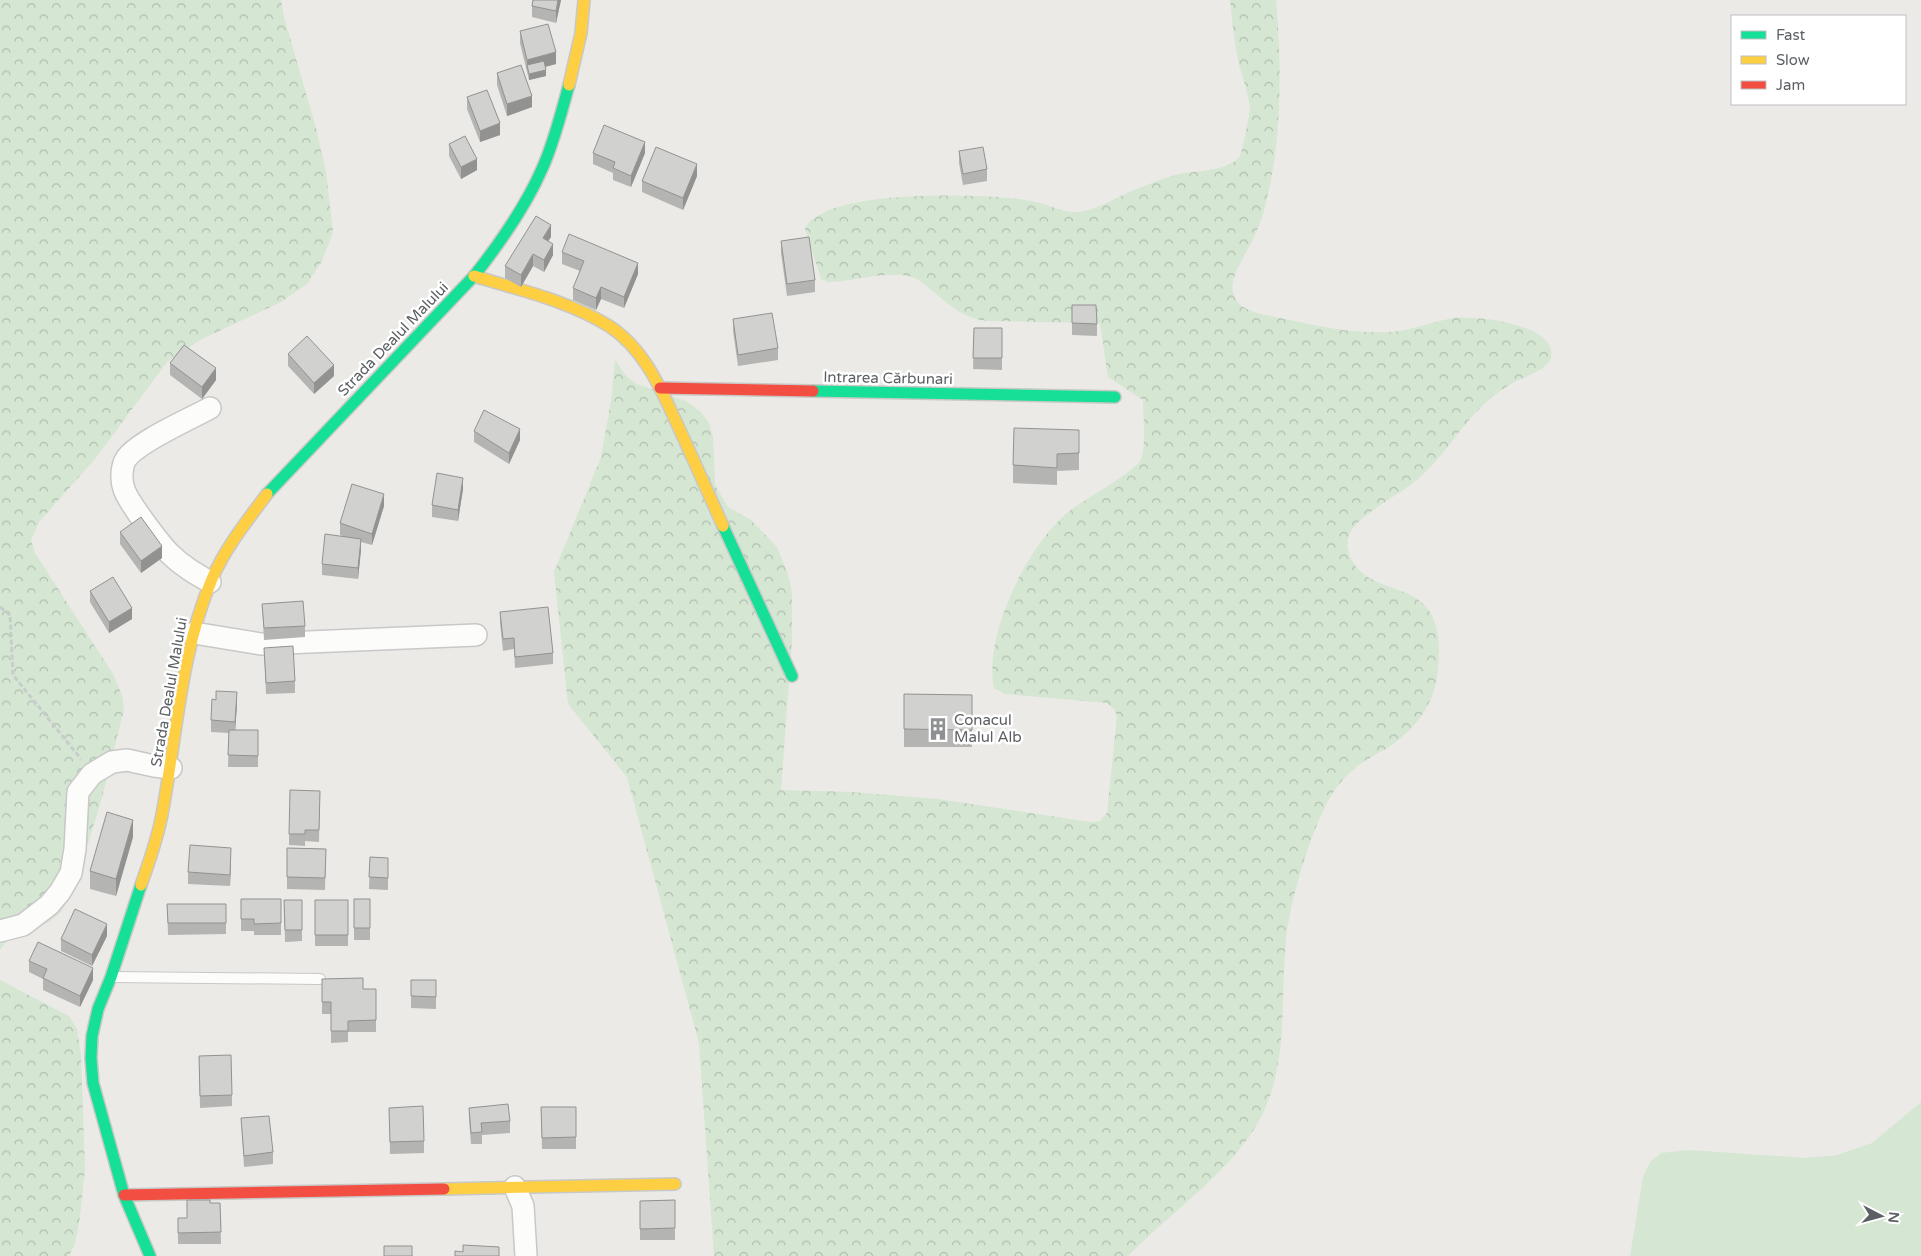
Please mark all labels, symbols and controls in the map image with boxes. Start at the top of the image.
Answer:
legend [1731,15,1906,105]
text: Fast [1776,26,1806,44]
text: Slow [1776,51,1810,69]
text: Jam [1776,76,1805,94]
street label: Strada Dealul Malului [334,278,452,400]
street label: Intrarea Cărbunari [823,368,953,388]
street label: Strada Dealul Malului [147,616,191,768]
place label: Conacul Malul Alb [954,711,1022,746]
building icon: Conacul Malul Alb [925,716,951,742]
north arrow [1856,1191,1906,1241]
text: N [1884,1211,1902,1224]

